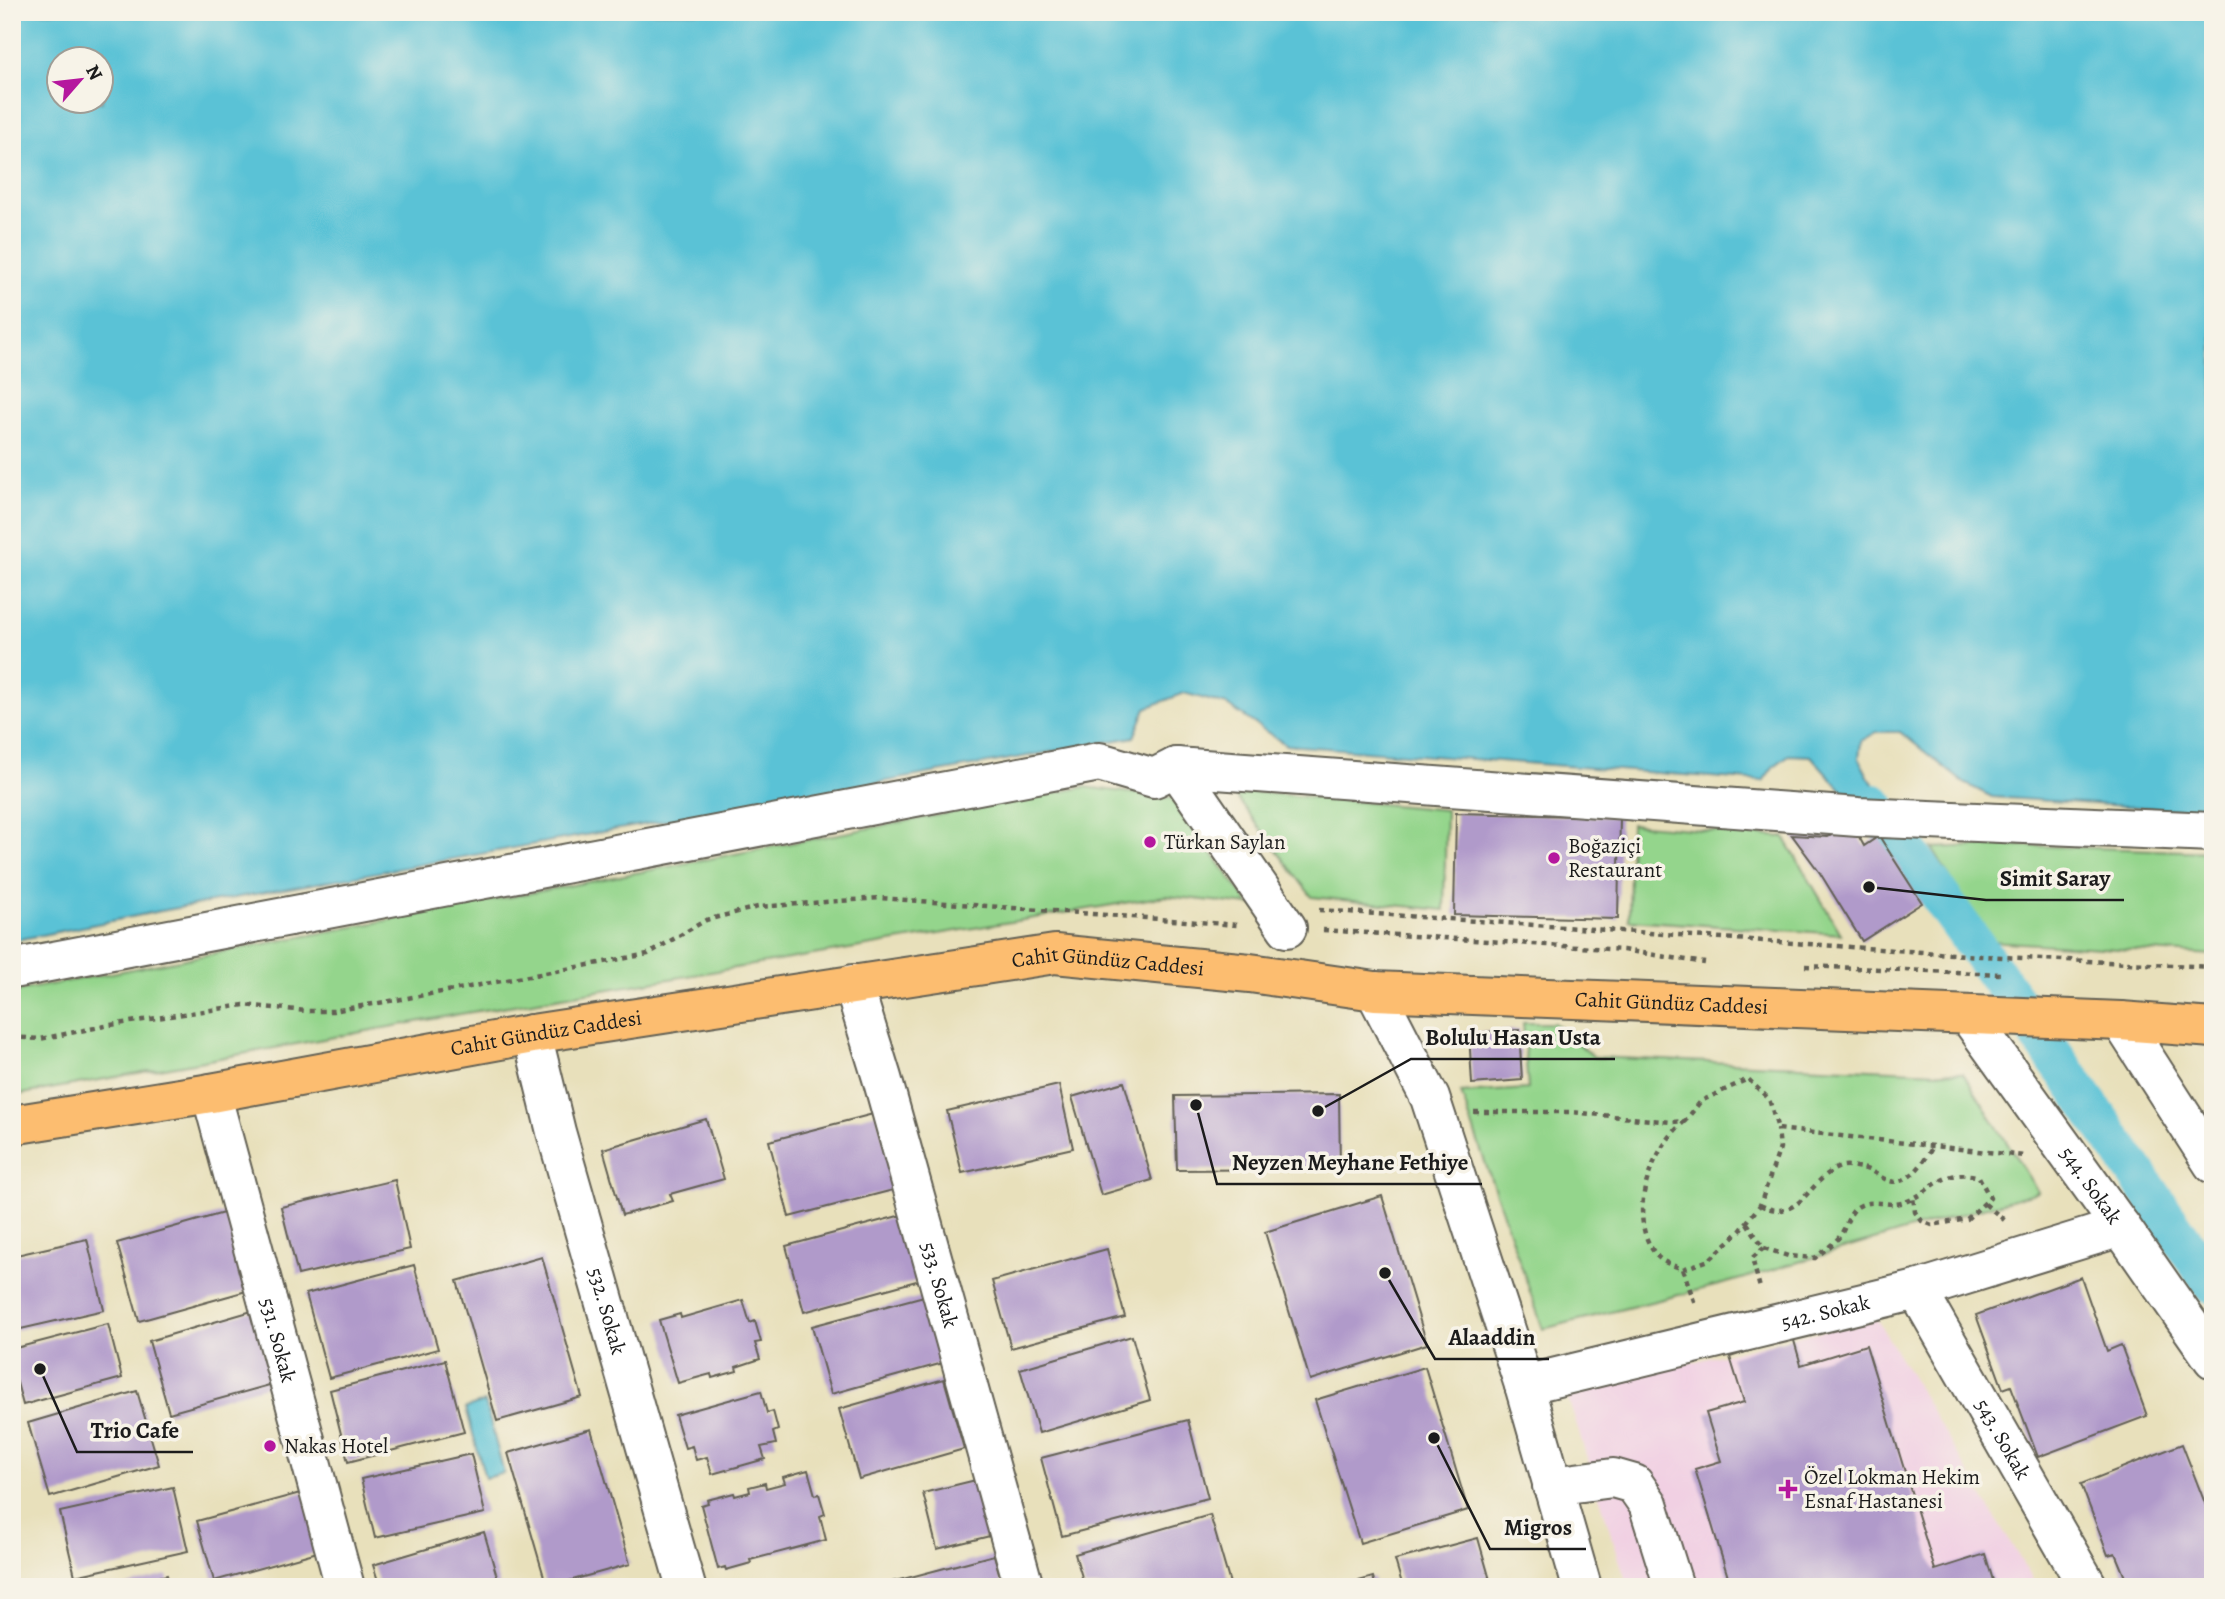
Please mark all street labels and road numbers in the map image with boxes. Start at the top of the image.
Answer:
street label: Cahit Gündüz Caddesi [1010,940,1205,982]
street label: Cahit Gündüz Caddesi [1574,985,1769,1021]
street label: Cahit Gündüz Caddesi [448,1003,644,1063]
street label: 544. Sokak [2053,1141,2129,1230]
street label: 533. Sokak [914,1239,965,1331]
street label: 532. Sokak [581,1264,633,1358]
street label: 542. Sokak [1778,1288,1873,1336]
street label: 531. Sokak [253,1295,303,1386]
street label: 543. Sokak [1969,1394,2037,1485]

